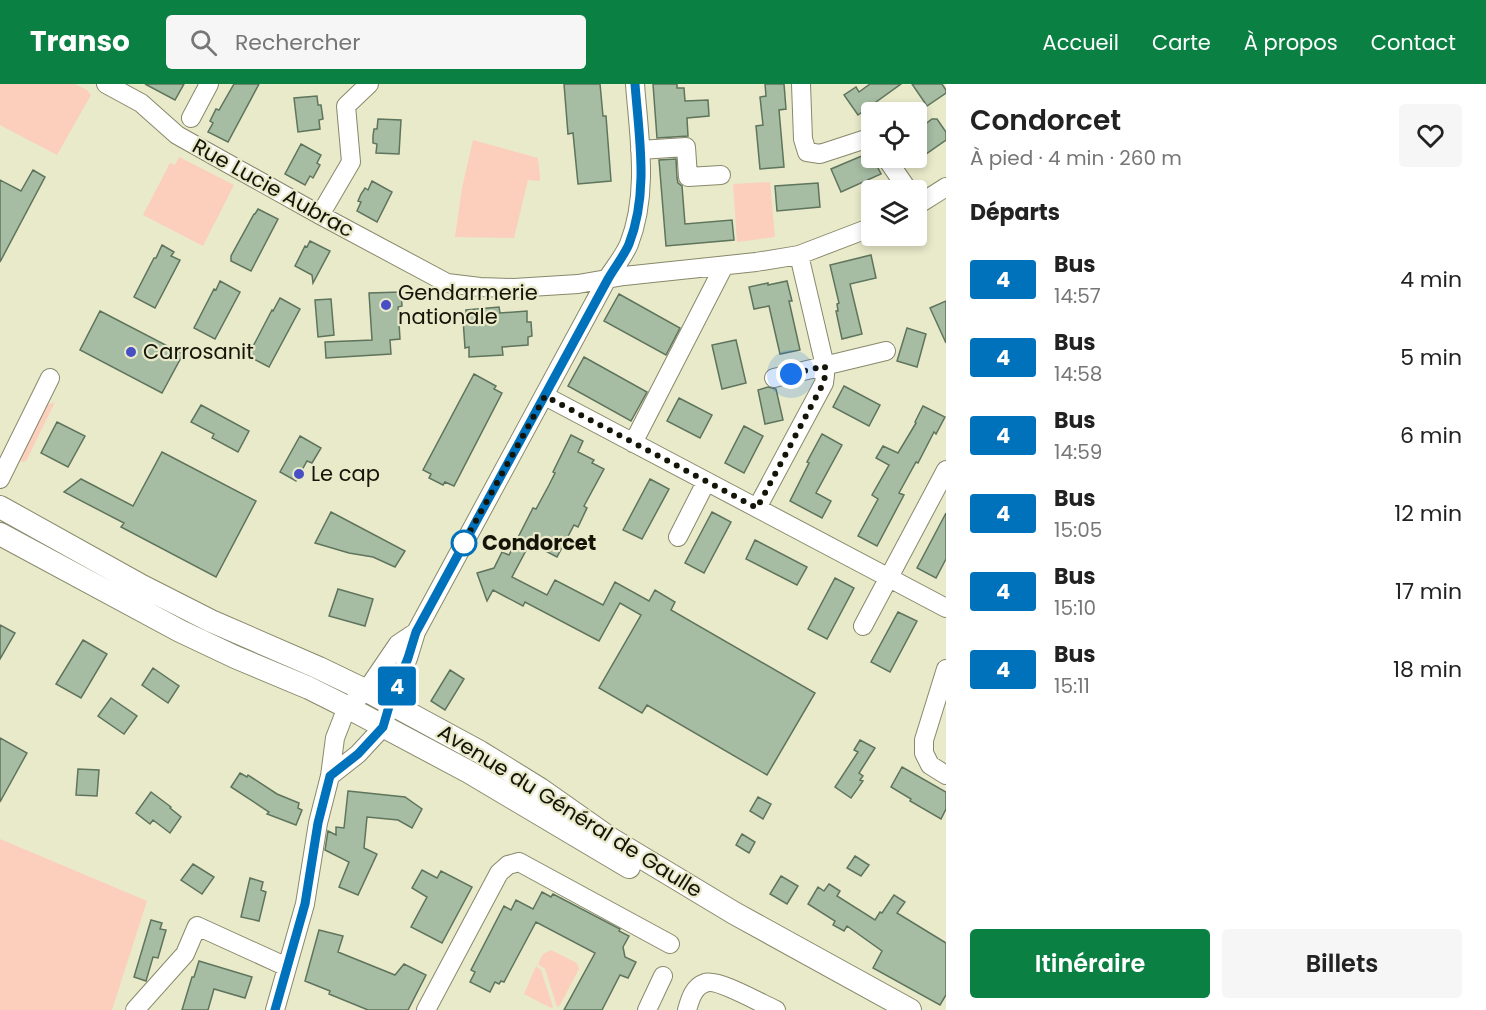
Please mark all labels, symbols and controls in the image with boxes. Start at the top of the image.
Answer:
search box [166,15,586,69]
text: Transo [30,22,130,61]
icon: search [187,26,220,59]
text: Rechercher [235,27,360,58]
text: Accueil [1042,28,1119,57]
text: Carte [1152,28,1211,57]
text: À propos [1244,28,1338,57]
text: Contact [1371,28,1456,57]
text: Condorcet [970,101,1121,140]
map controls [861,102,927,246]
button: locate [861,102,927,168]
button: heart [1399,104,1462,167]
street label: Rue Lucie Aubrac [187,131,359,244]
text: À pied · 4 min · 260 m [970,144,1182,172]
button: layers [861,180,927,246]
text: Départs [970,197,1060,228]
text: Bus [1054,249,1096,280]
text: 4 min [1400,264,1462,295]
text: 4 [996,265,1010,294]
place label: Gendarmerie nationale [398,278,538,331]
text: 14:57 [1054,282,1101,310]
marker: Gendarmerie nationale [379,298,393,312]
text: Bus [1054,327,1096,358]
place label: Carrosanit [143,337,254,366]
text: 5 min [1400,342,1462,373]
text: 4 [996,343,1010,372]
marker: Carrosanit [124,345,138,359]
your location [776,359,806,389]
text: 14:58 [1054,360,1102,388]
text: Bus [1054,405,1096,436]
text: 6 min [1400,420,1462,451]
text: 4 [996,421,1010,450]
text: 14:59 [1054,438,1102,466]
place label: Le cap [311,459,380,488]
marker: Le cap [292,467,306,481]
text: Bus [1054,483,1096,514]
text: 12 min [1394,498,1462,529]
text: 4 [996,499,1010,528]
text: 15:05 [1054,516,1102,544]
place label: Condorcet [482,528,596,557]
marker: Condorcet [451,530,477,556]
text: Bus [1054,561,1096,592]
text: 17 min [1395,576,1462,607]
text: 4 [996,577,1010,606]
text: 15:10 [1054,594,1096,622]
text: Bus [1054,639,1096,670]
text: 18 min [1393,654,1462,685]
text: 4 [996,655,1010,684]
line badge: 4 [378,666,416,706]
text: 4 [390,672,404,701]
text: 15:11 [1054,672,1090,700]
street label: Avenue du Général de Gaulle [433,717,708,904]
button: Itinéraire [970,929,1210,998]
button: Billets [1222,929,1462,998]

